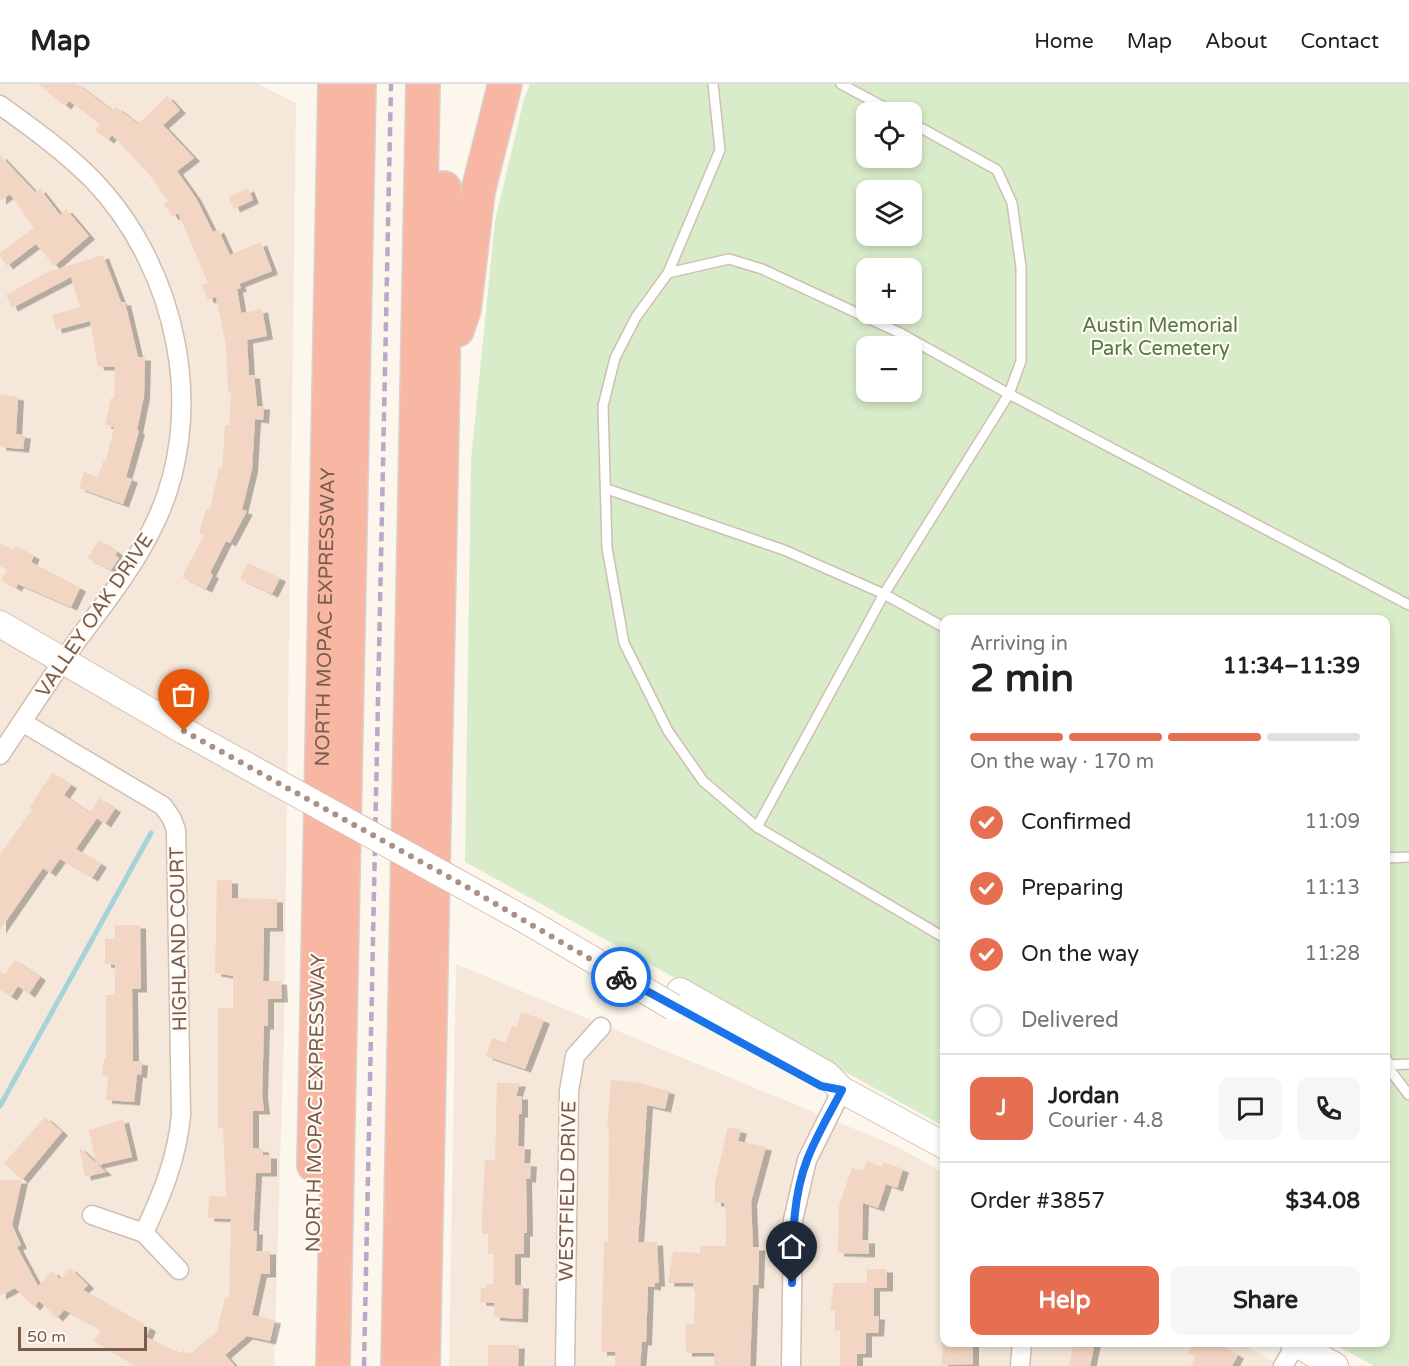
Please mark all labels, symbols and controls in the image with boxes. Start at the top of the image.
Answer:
text: Map [30,24,90,58]
text: Home [1034,29,1094,54]
text: Map [1127,29,1172,54]
text: About [1205,29,1267,54]
text: Contact [1300,29,1379,54]
map controls [856,102,922,402]
button: locate [856,102,922,168]
button: layers [856,180,922,246]
button: + [856,258,922,324]
park label: Austin Memorial Park Cemetery [1082,314,1238,361]
button: − [856,336,922,402]
street label: NORTH MOPAC EXPRESSWAY [311,467,341,767]
street label: VALLEY OAK DRIVE [31,529,159,702]
text: Arriving in [970,632,1068,656]
text: 11:34–11:39 [1223,653,1360,679]
text: 2 min [970,655,1074,702]
pin [158,669,209,731]
icon: bag [167,678,200,711]
text: On the way · 170 m [970,750,1154,774]
icon: check [970,806,1003,839]
text: Confirmed [1021,809,1131,835]
text: 11:09 [1305,810,1360,834]
street label: HIGHLAND COURT [165,846,193,1032]
icon: check [970,872,1003,905]
text: Preparing [1021,875,1124,901]
text: 11:13 [1305,876,1360,900]
icon: check [970,938,1003,971]
text: On the way [1021,941,1139,967]
text: 11:28 [1305,942,1360,966]
courier [591,947,651,1007]
street label: NORTH MOPAC EXPRESSWAY [301,953,331,1253]
icon: bike [605,961,638,994]
text: Delivered [1021,1007,1119,1033]
button: chat [1219,1077,1282,1140]
button: phone [1297,1077,1360,1140]
text: Jordan [1048,1083,1119,1109]
text: J [996,1095,1007,1121]
street label: WESTFIELD DRIVE [554,1100,582,1282]
text: Courier · 4.8 [1048,1109,1163,1133]
text: Order #3857 [970,1188,1105,1214]
text: $34.08 [1285,1188,1360,1214]
pin [766,1221,817,1283]
icon: home [775,1230,808,1263]
button: Help [970,1266,1159,1335]
button: Share [1171,1266,1360,1335]
scale bar [18,1324,147,1352]
text: 50 m [27,1327,66,1347]

